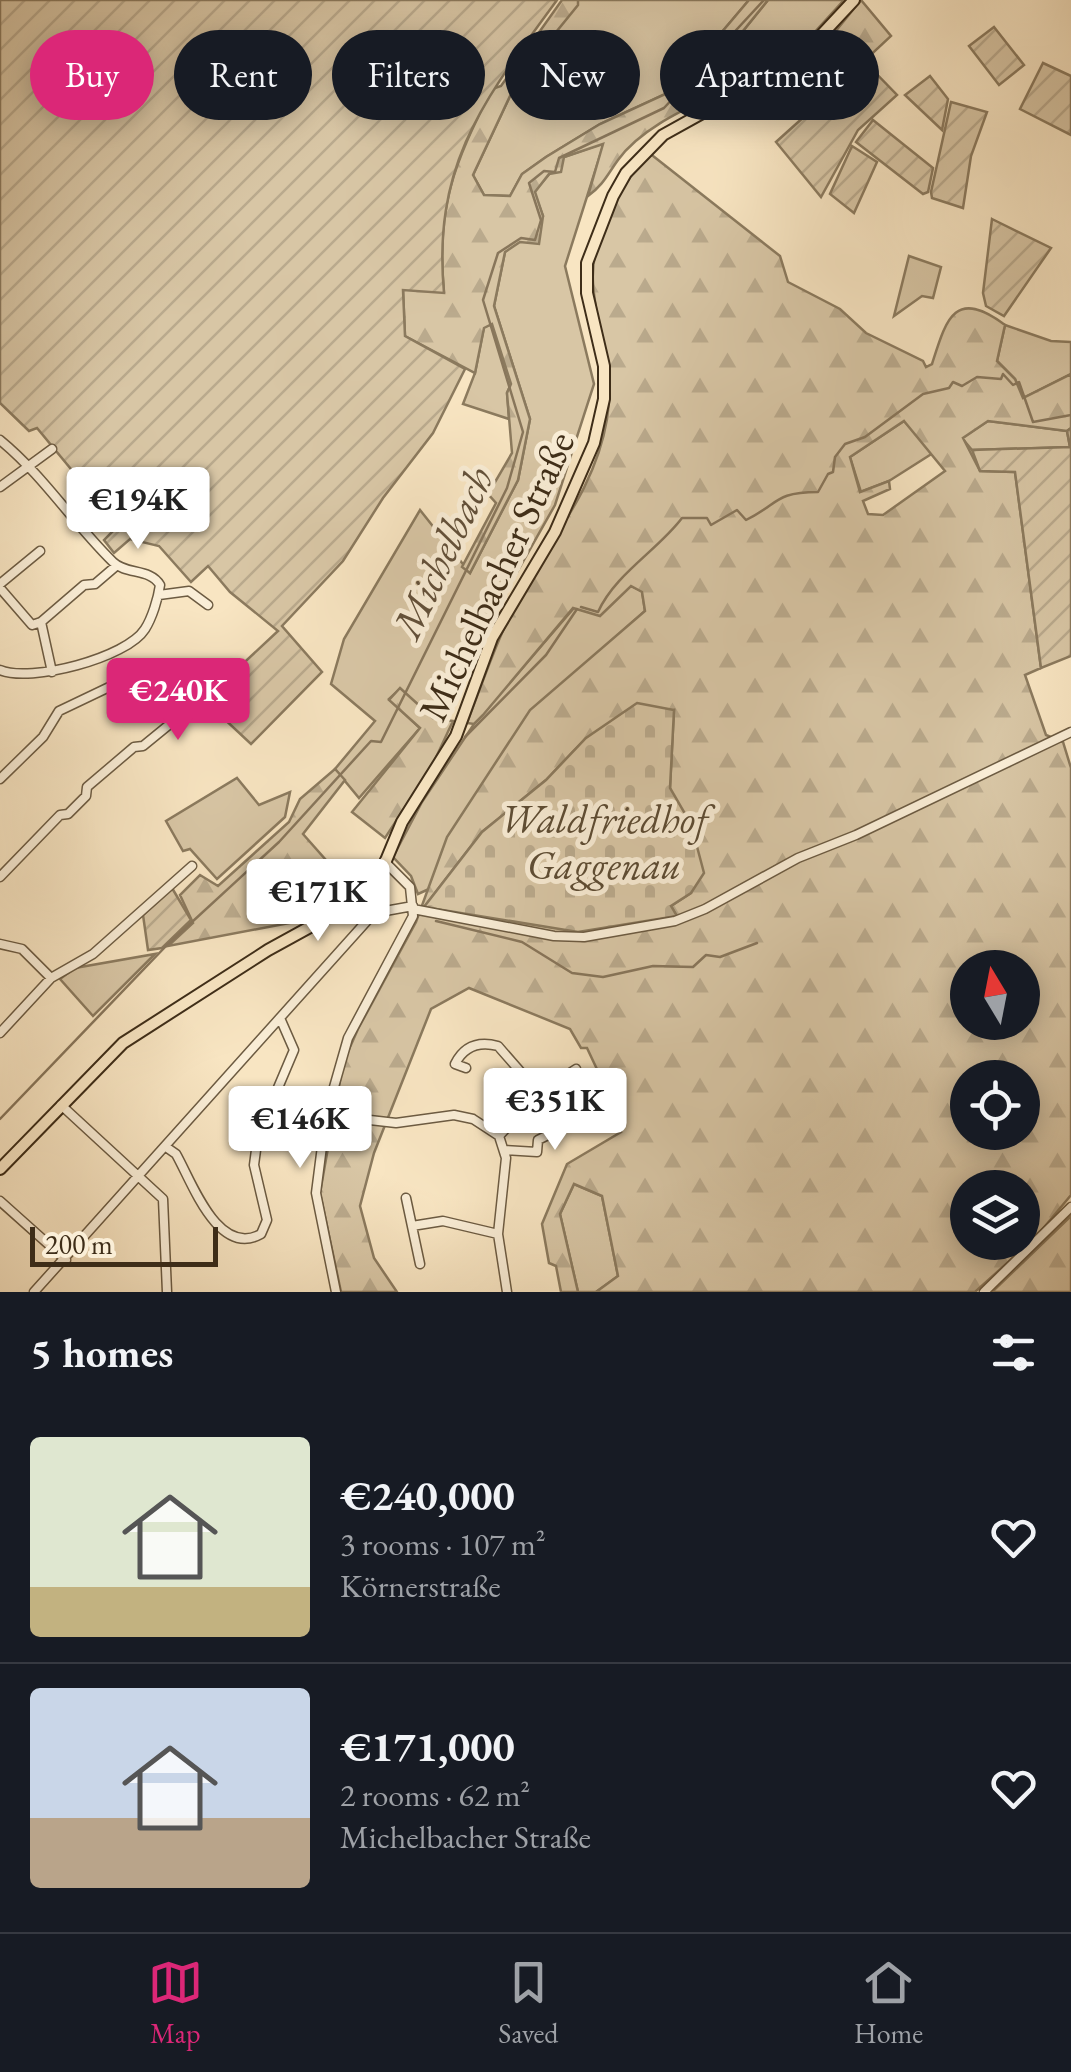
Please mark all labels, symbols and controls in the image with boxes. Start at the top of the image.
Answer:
chip: Buy [30,30,154,120]
chip: Rent [174,30,312,120]
chip: Filters [332,30,485,120]
chip: New [505,30,640,120]
chip: Apartment [660,30,879,120]
street label: Michelbacher Straße [406,423,586,729]
water label: Michelbach [378,458,506,649]
pin: €194K [68,467,208,552]
text: €194K [89,478,187,520]
pin: €240K [108,658,248,743]
text: €240K [129,669,227,711]
park label: Waldfriedhof Gaggenau [500,793,716,891]
pin: €171K [248,859,388,944]
text: €171K [269,870,367,912]
north arrow [950,950,1040,1040]
map controls [950,950,1040,1260]
button: locate [950,1060,1040,1150]
pin: €351K [485,1068,625,1153]
text: €351K [506,1079,604,1121]
pin: €146K [230,1086,370,1171]
text: €146K [251,1097,349,1139]
button: layers [950,1170,1040,1260]
scale bar [30,1222,218,1266]
text: 200 m [45,1226,113,1262]
text: 5 homes [30,1325,173,1380]
icon: filters [986,1325,1041,1380]
text: €240,000 [340,1468,515,1523]
icon: home [110,1477,230,1597]
icon: heart [986,1510,1041,1565]
text: 3 rooms · 107 m² [340,1523,546,1565]
text: Körnerstraße [340,1565,501,1607]
text: €171,000 [340,1719,515,1774]
icon: home [110,1728,230,1848]
icon: heart [986,1761,1041,1816]
text: 2 rooms · 62 m² [340,1774,530,1816]
text: Michelbacher Straße [340,1816,591,1858]
tab: Map [148,1955,203,2051]
tab: Saved [498,1955,558,2051]
tab: Home [854,1955,923,2051]

